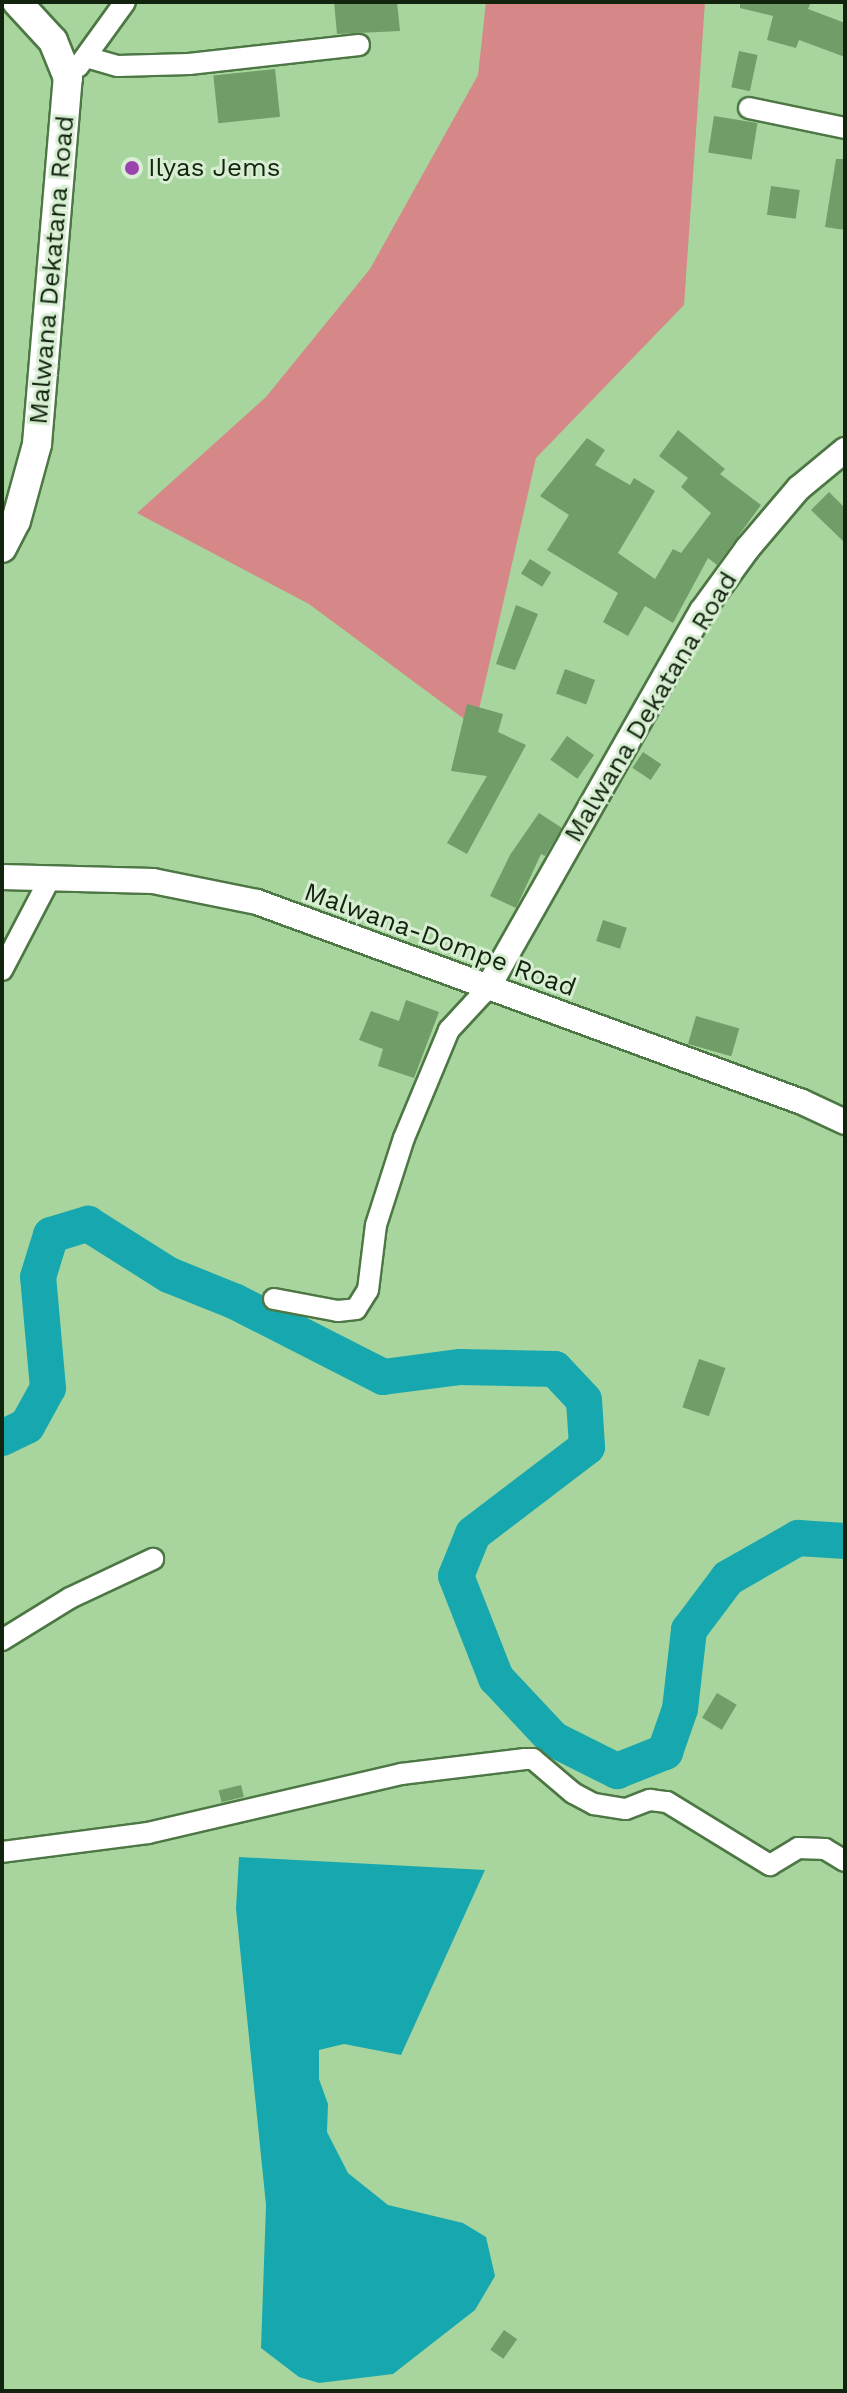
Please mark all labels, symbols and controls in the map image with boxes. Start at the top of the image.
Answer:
street label: Malwana Dekatana Road [23,114,81,426]
place label: Ilyas Jems [148,152,281,184]
marker: Ilyas Jems [123,159,141,177]
street label: Malwana Dekatana Road [557,566,745,848]
street label: Malwana-Dompe Road [300,876,580,1004]

